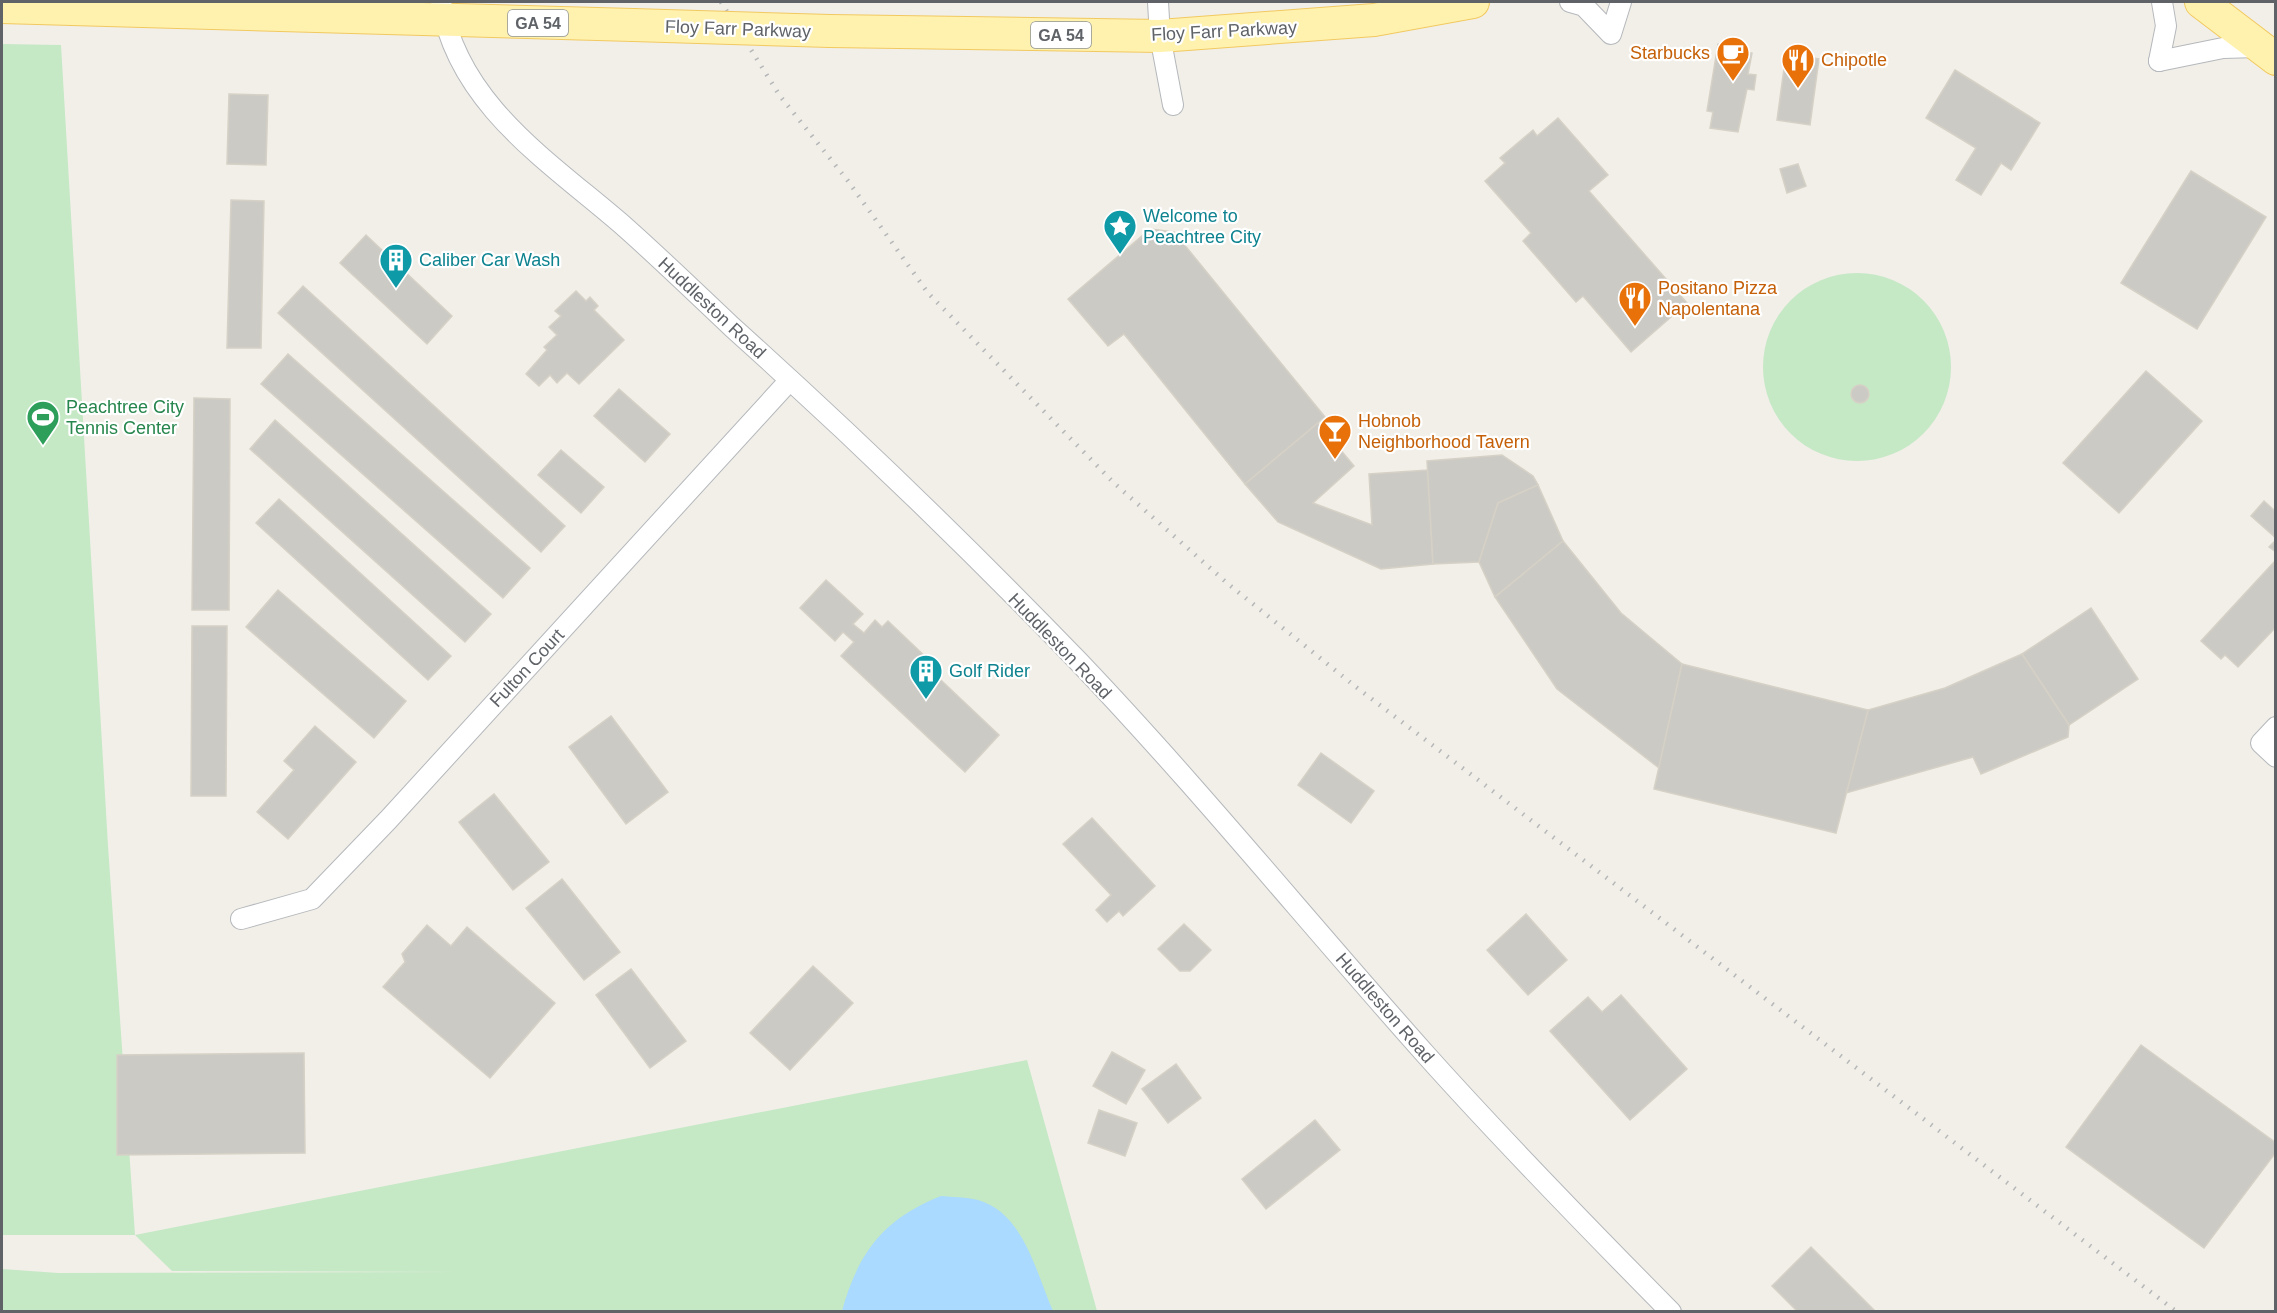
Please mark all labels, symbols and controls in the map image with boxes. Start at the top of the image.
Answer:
road number: GA 54 [508,10,568,36]
street label: Floy Farr Parkway [665,16,811,42]
street label: Floy Farr Parkway [1151,17,1297,45]
road number: GA 54 [1031,22,1091,48]
cafe icon: Starbucks [1715,35,1751,82]
restaurant icon: Chipotle [1780,42,1816,89]
place label: Starbucks [1630,43,1710,63]
place label: Chipotle [1821,50,1887,70]
place label: Welcome to Peachtree City [1143,206,1261,247]
place icon: Welcome to Peachtree City [1102,208,1138,255]
building icon: Caliber Car Wash [378,242,414,289]
place label: Caliber Car Wash [419,250,560,270]
street label: Huddleston Road [654,253,770,363]
place label: Positano Pizza Napolentana [1658,278,1778,319]
restaurant icon: Positano Pizza Napolentana [1617,280,1653,327]
place label: Peachtree City Tennis Center [66,397,184,438]
sports icon: Peachtree City Tennis Center [25,399,61,446]
place label: Hobnob Neighborhood Tavern [1358,411,1530,452]
bar icon: Hobnob Neighborhood Tavern [1317,413,1353,460]
street label: Huddleston Road [1004,589,1116,703]
street label: Fulton Court [486,625,568,711]
building icon: Golf Rider [908,653,944,700]
place label: Golf Rider [949,661,1030,681]
street label: Huddleston Road [1332,949,1438,1067]

